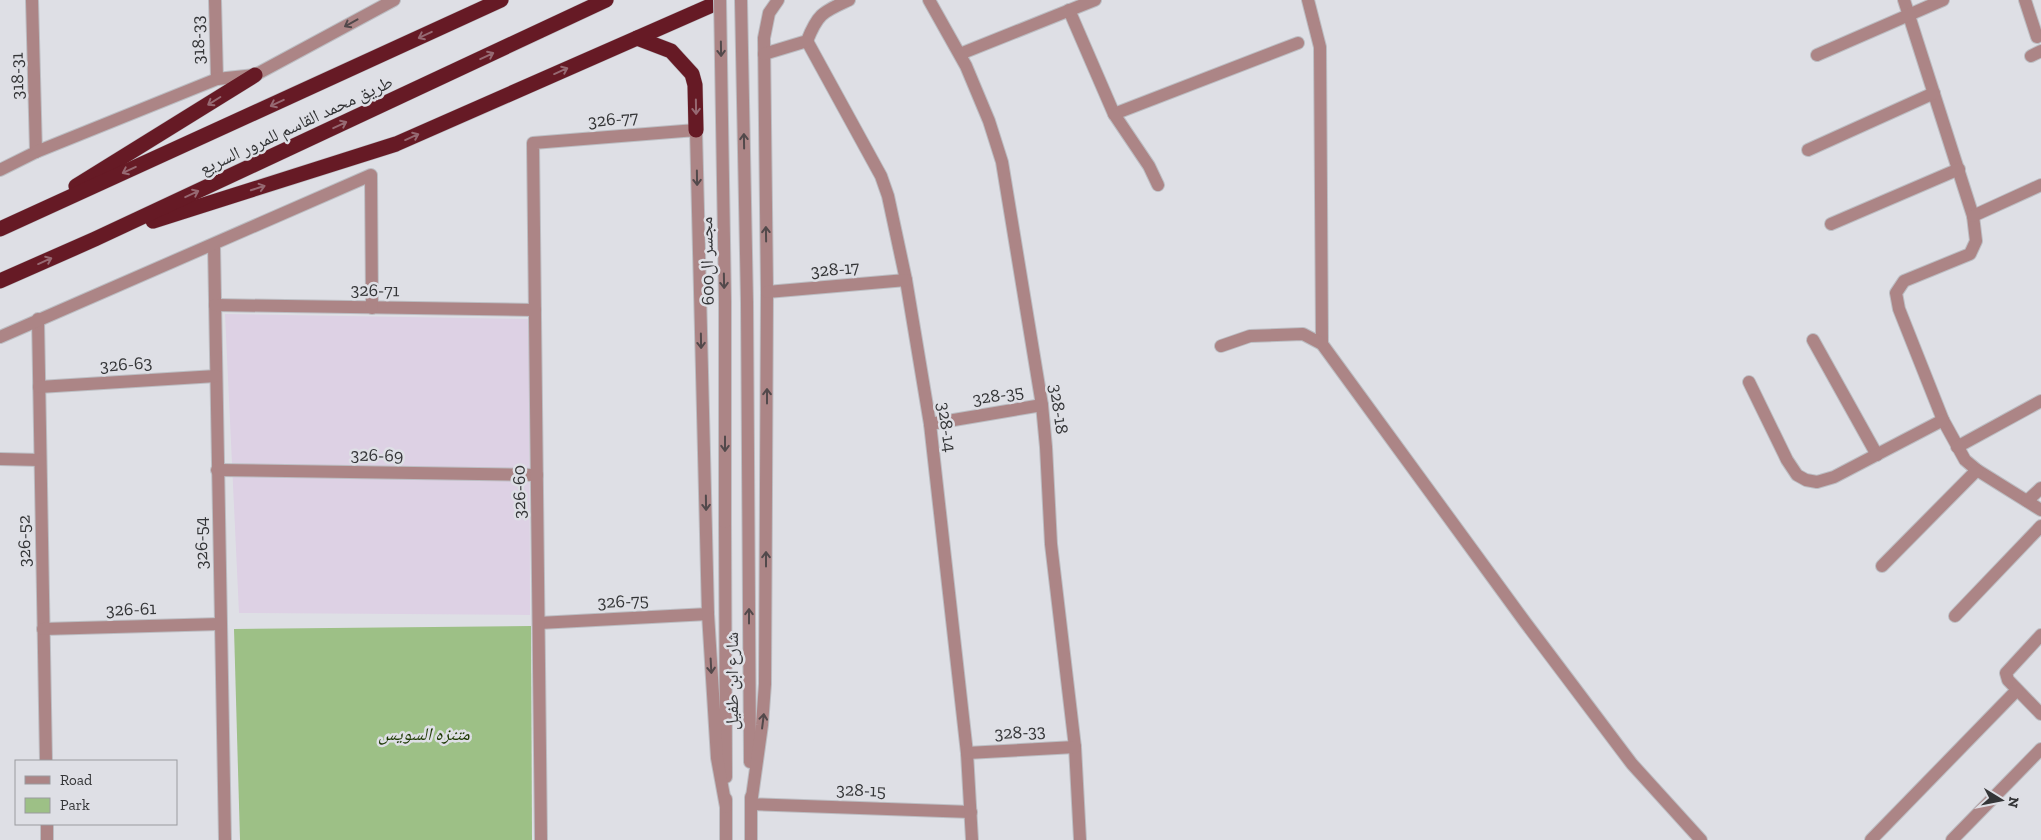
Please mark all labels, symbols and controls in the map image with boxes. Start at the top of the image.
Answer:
street label: 318-33 [187,15,209,65]
one-way arrow [344,18,359,28]
one-way arrow [418,31,433,40]
one-way arrow [716,40,726,56]
one-way arrow [479,51,494,60]
street label: 318-31 [6,52,28,100]
one-way arrow [553,66,568,76]
street label: طريق محمد القاسم للمرور السريع [196,71,397,180]
one-way arrow [207,96,221,106]
one-way arrow [270,98,285,108]
one-way arrow [691,98,701,115]
street label: 326-77 [587,106,640,132]
one-way arrow [332,120,347,130]
one-way arrow [404,131,419,141]
one-way arrow [739,133,749,149]
one-way arrow [122,166,137,176]
one-way arrow [692,170,702,186]
one-way arrow [250,182,266,192]
one-way arrow [184,188,199,198]
street label: مجسر ال600 [695,216,719,306]
one-way arrow [761,226,771,242]
one-way arrow [37,256,52,266]
street label: 328-17 [810,256,861,282]
one-way arrow [720,273,729,289]
street label: 326-71 [350,279,400,301]
one-way arrow [697,332,706,348]
street label: 326-63 [99,351,153,377]
street label: 328-35 [971,380,1025,410]
street label: 328-18 [1045,383,1073,435]
one-way arrow [762,388,771,404]
street label: 328-14 [933,401,961,454]
one-way arrow [720,435,730,451]
street label: 326-69 [350,444,404,466]
street label: 326-60 [508,465,530,519]
one-way arrow [701,495,710,511]
street label: 326-52 [13,515,35,567]
street label: 326-54 [190,516,212,569]
one-way arrow [761,551,771,567]
street label: 326-75 [597,589,649,613]
street label: 326-61 [105,597,157,621]
one-way arrow [744,609,754,625]
street label: شارع ابن طفيل [721,632,743,730]
one-way arrow [707,657,716,673]
one-way arrow [758,713,768,729]
street label: 328-33 [994,720,1046,744]
park label: متنزه السويس [378,723,471,745]
legend [15,760,178,825]
text: Road [60,771,93,789]
north arrow [1976,775,2026,825]
street label: 328-15 [836,778,886,802]
text: N [2004,795,2023,809]
text: Park [60,796,90,814]

